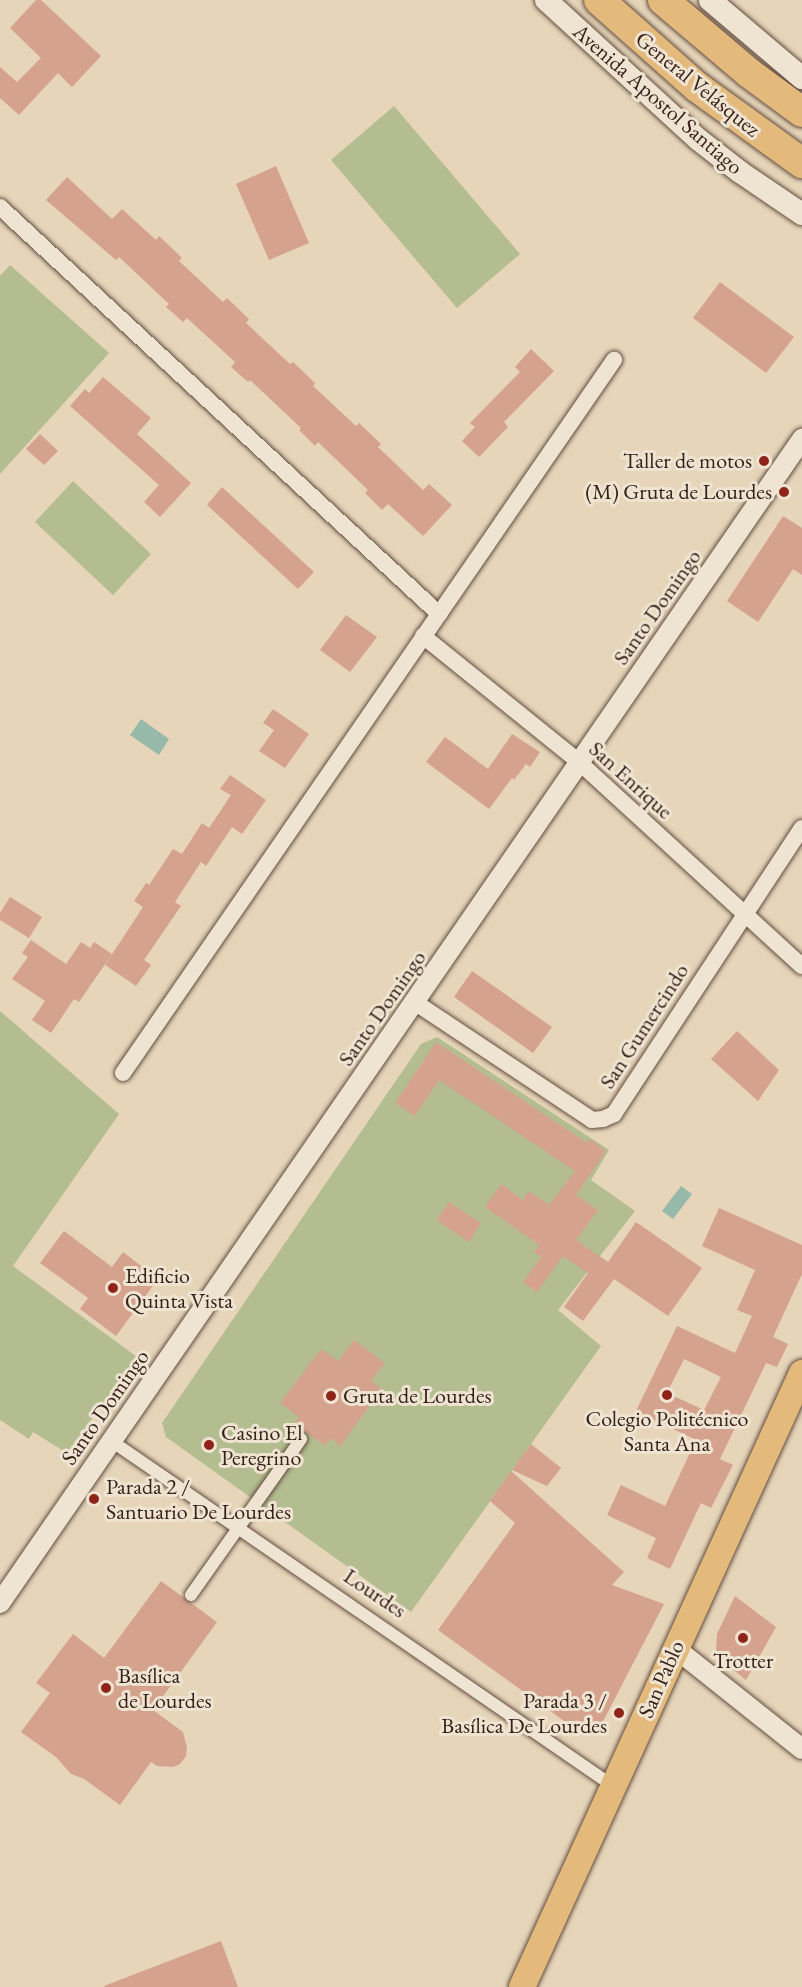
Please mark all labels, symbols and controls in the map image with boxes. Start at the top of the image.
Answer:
street label: Avenida Apostol Santiago [568,18,748,180]
street label: General Velásquez [630,26,766,142]
place label: Taller de motos [623,448,752,474]
marker: Taller de motos [757,454,771,468]
place label: (M) Gruta de Lourdes [585,479,772,505]
marker: (M) Gruta de Lourdes [777,485,791,499]
street label: Santo Domingo [608,544,706,670]
street label: San Enrique [584,736,678,824]
street label: Santo Domingo [333,945,431,1071]
street label: San Gumercindo [594,959,694,1093]
place label: Edificio Quinta Vista [125,1262,233,1314]
marker: Edificio Quinta Vista [106,1281,120,1295]
street label: Santo Domingo [56,1344,154,1470]
place label: Gruta de Lourdes [343,1383,492,1409]
marker: Colegio Politécnico Santa Ana [660,1388,674,1402]
marker: Gruta de Lourdes [324,1389,338,1403]
place label: Colegio Politécnico Santa Ana [586,1405,748,1456]
place label: Casino El Peregrino [221,1419,302,1470]
marker: Casino El Peregrino [202,1438,216,1452]
place label: Parada 2 / Santuario De Lourdes [106,1473,291,1524]
marker: Parada 2 / Santuario De Lourdes [87,1492,101,1506]
street label: Lourdes [339,1563,411,1623]
marker: Trotter [736,1631,750,1645]
street label: San Pablo [632,1636,690,1722]
place label: Trotter [713,1648,773,1674]
place label: Basílica de Lourdes [118,1662,212,1714]
marker: Basílica de Lourdes [99,1681,113,1695]
place label: Parada 3 / Basílica De Lourdes [441,1687,607,1738]
marker: Parada 3 / Basílica De Lourdes [612,1706,626,1720]

